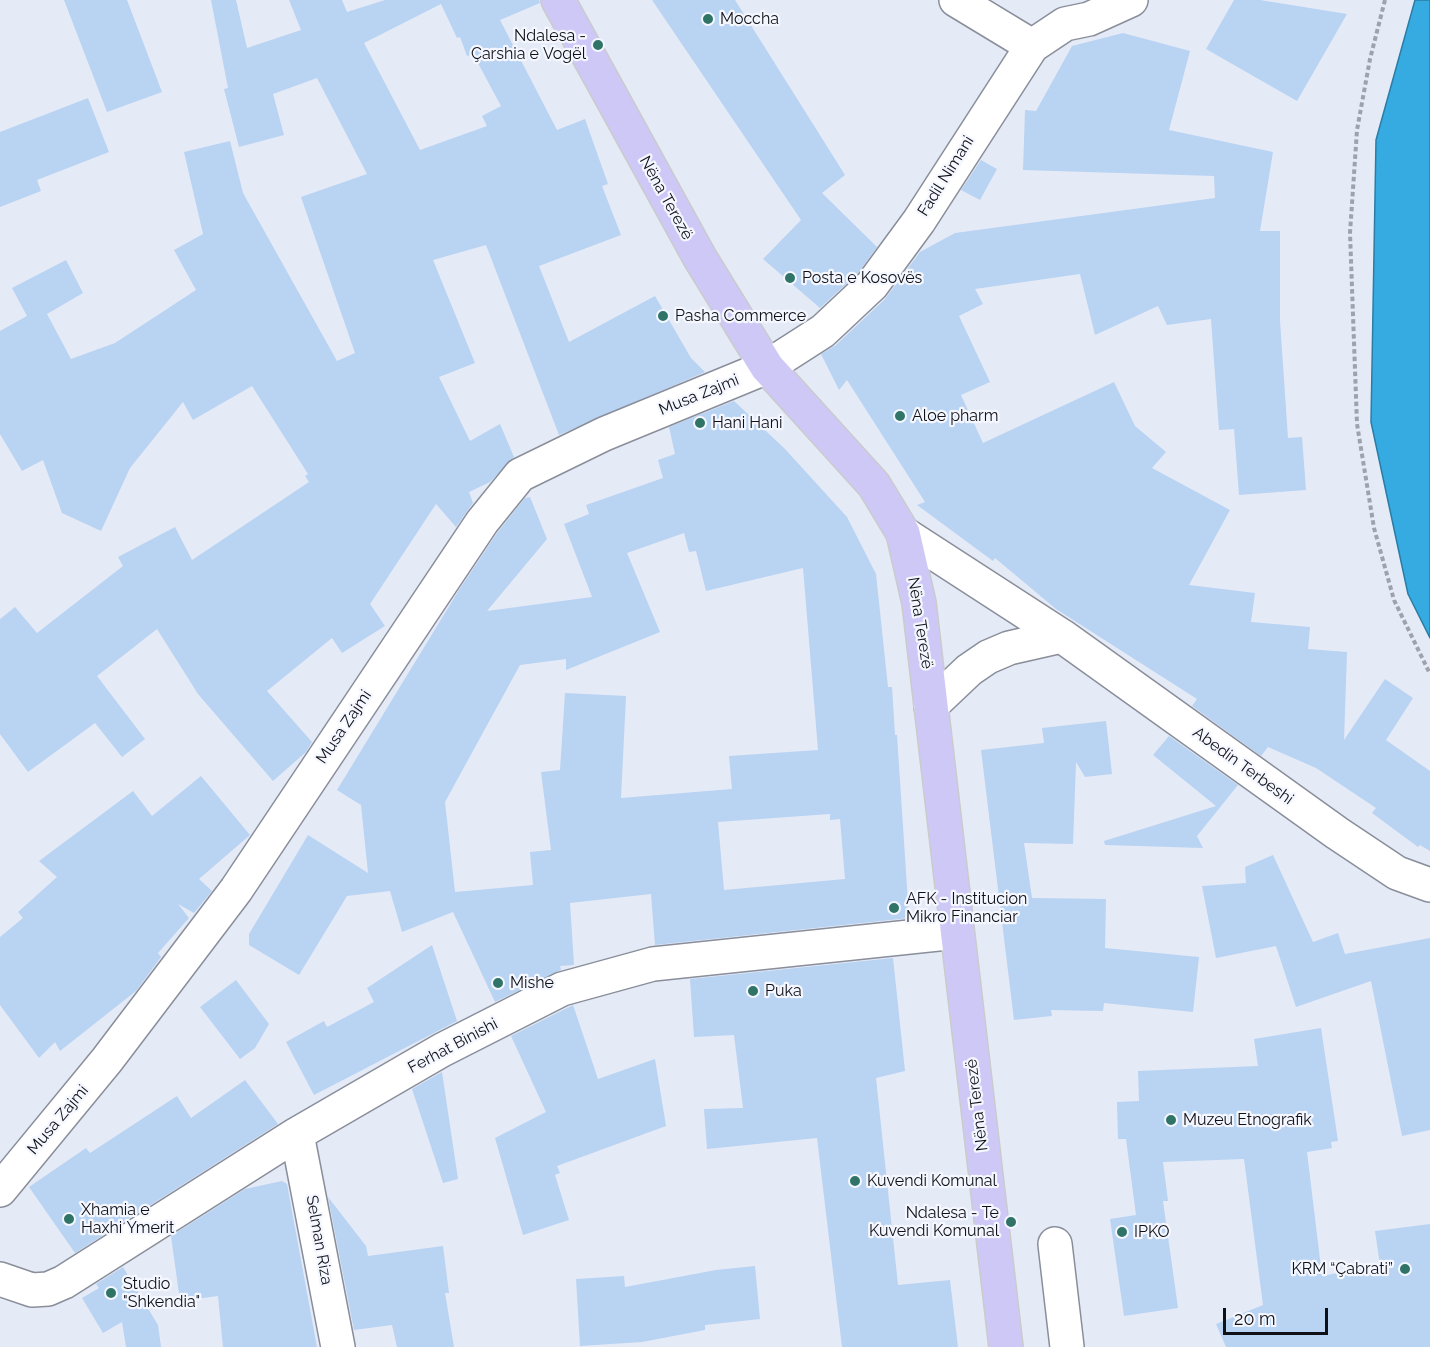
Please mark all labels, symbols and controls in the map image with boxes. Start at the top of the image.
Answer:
place label: Moccha [720,9,779,29]
marker: Moccha [701,12,715,26]
place label: Ndalesa - Çarshia e Vogël [471,26,586,64]
marker: Ndalesa - Çarshia e Vogël [591,38,605,52]
street label: Fadil Nimani [914,132,978,220]
street label: Nëna Terezë [635,153,697,243]
place label: Posta e Kosovës [802,268,922,288]
marker: Posta e Kosovës [783,271,797,285]
place label: Pasha Commerce [675,306,806,326]
marker: Pasha Commerce [656,309,670,323]
street label: Musa Zajmi [656,370,742,420]
place label: Aloe pharm [912,406,998,426]
marker: Aloe pharm [893,409,907,423]
place label: Hani Hani [712,413,783,433]
marker: Hani Hani [693,416,707,430]
street label: Nëna Terezë [903,576,937,670]
street label: Musa Zajmi [312,687,376,767]
street label: Abedin Terbeshi [1189,723,1297,809]
place label: AFK - Institucion Mikro Financiar [906,889,1027,927]
marker: AFK - Institucion Mikro Financiar [887,901,901,915]
place label: Mishe [510,973,554,993]
marker: Mishe [491,976,505,990]
place label: Puka [765,981,802,1001]
marker: Puka [746,984,760,998]
street label: Ferhat Binishi [405,1014,501,1078]
street label: Nëna Terezë [962,1058,992,1152]
street label: Musa Zajmi [23,1081,93,1159]
place label: Muzeu Etnografik [1183,1110,1312,1130]
marker: Muzeu Etnografik [1164,1113,1178,1127]
place label: Kuvendi Komunal [867,1171,997,1191]
marker: Kuvendi Komunal [848,1174,862,1188]
street label: Selman Riza [302,1194,336,1286]
place label: Xhamia e Haxhi Ymerit [81,1200,174,1238]
place label: Ndalesa - Te Kuvendi Komunal [869,1203,999,1241]
marker: Xhamia e Haxhi Ymerit [62,1212,76,1226]
marker: Ndalesa - Te Kuvendi Komunal [1004,1215,1018,1229]
place label: IPKO [1134,1222,1170,1242]
marker: IPKO [1115,1225,1129,1239]
place label: KRM “Çabrati” [1291,1259,1393,1279]
marker: KRM “Çabrati” [1398,1262,1412,1276]
place label: Studio "Shkendia" [123,1274,200,1312]
marker: Studio "Shkendia" [104,1286,118,1300]
scale bar [1226,1296,1331,1334]
text: 20 m [1234,1308,1276,1329]

